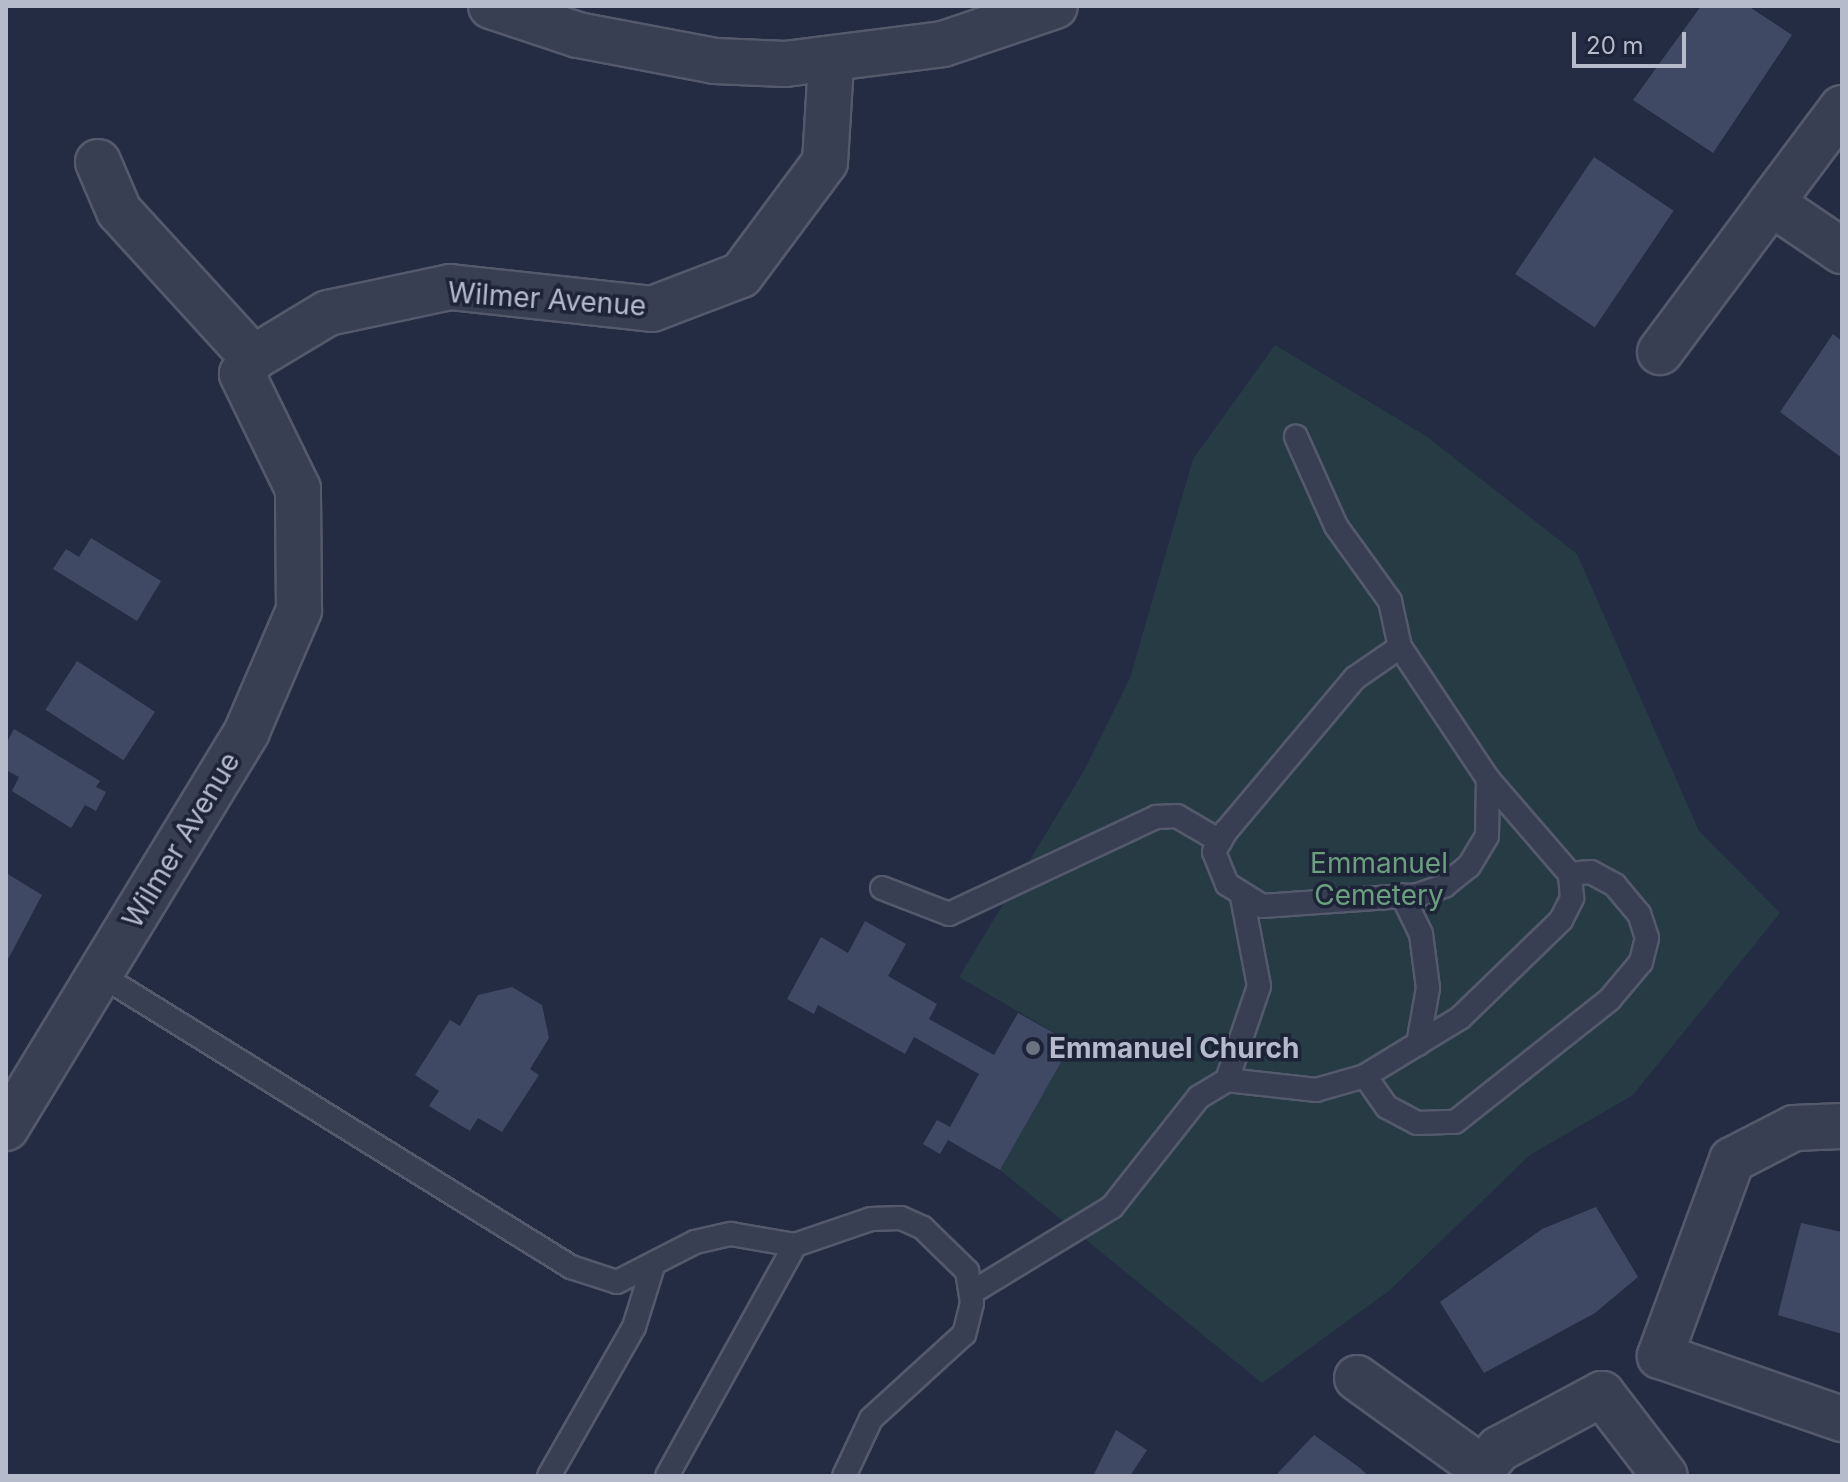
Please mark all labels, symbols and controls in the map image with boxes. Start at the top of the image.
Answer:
scale bar [1576,16,1690,66]
text: 20 m [1586,31,1644,60]
street label: Wilmer Avenue [447,275,647,323]
street label: Wilmer Avenue [115,746,247,934]
park label: Emmanuel Cemetery [1310,846,1448,912]
place label: Emmanuel Church [1049,1031,1299,1065]
marker: Emmanuel Church [1024,1039,1042,1057]

